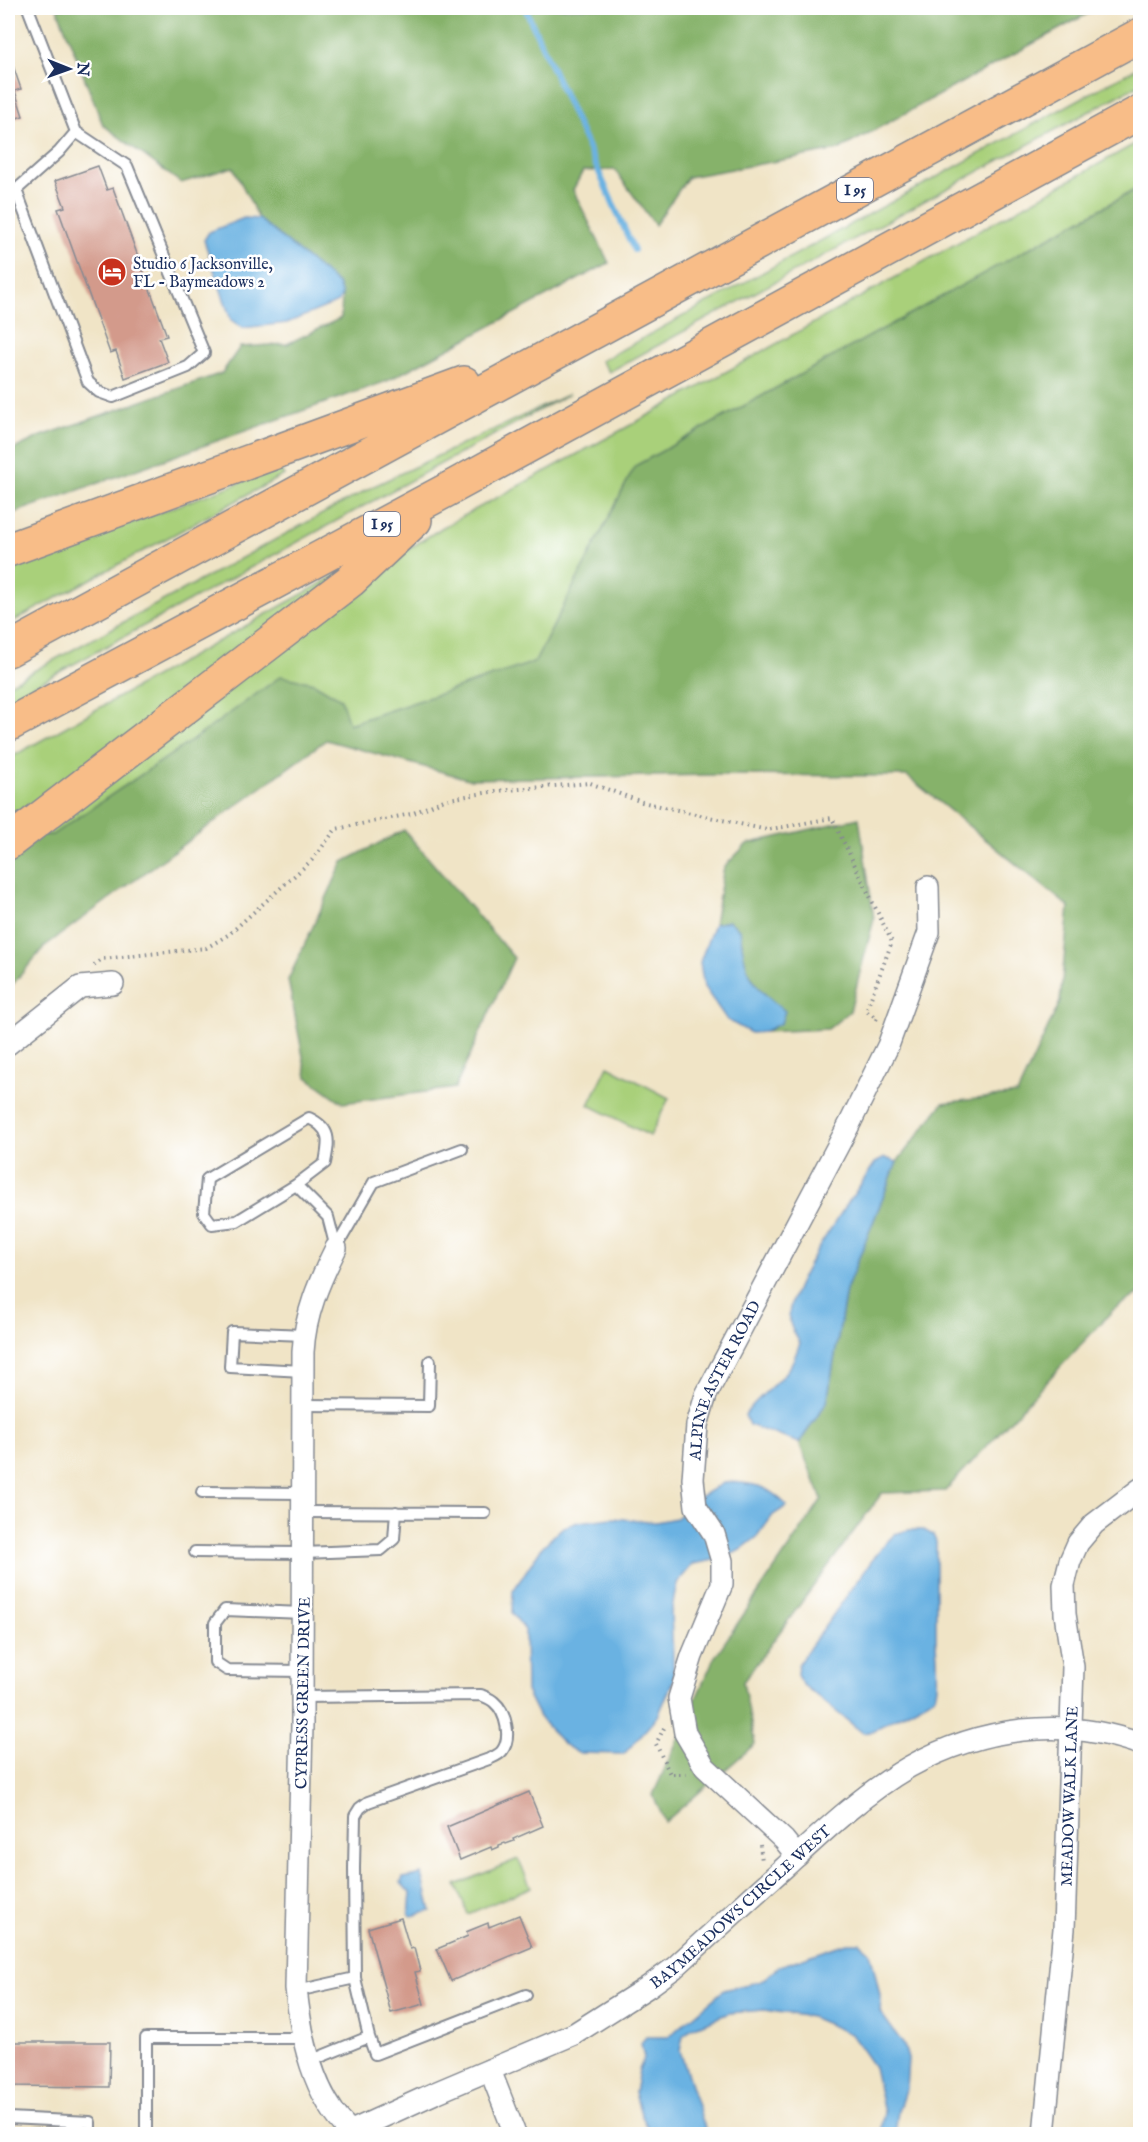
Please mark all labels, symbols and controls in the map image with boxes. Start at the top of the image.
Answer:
north arrow [39,39,99,99]
text: N [72,61,92,76]
road number: I 95 [837,178,873,202]
place label: Studio 6 Jacksonville, FL - Baymeadows 2 [133,255,273,293]
hotel icon: Studio 6 Jacksonville, FL - Baymeadows 2 [96,256,128,288]
road number: I 95 [364,512,400,536]
street label: ALPINE ASTER ROAD [686,1297,766,1462]
street label: CYPRESS GREEN DRIVE [292,1597,316,1789]
street label: MEADOW WALK LANE [1057,1706,1084,1887]
street label: BAYMEADOWS CIRCLE WEST [647,1822,836,1994]

